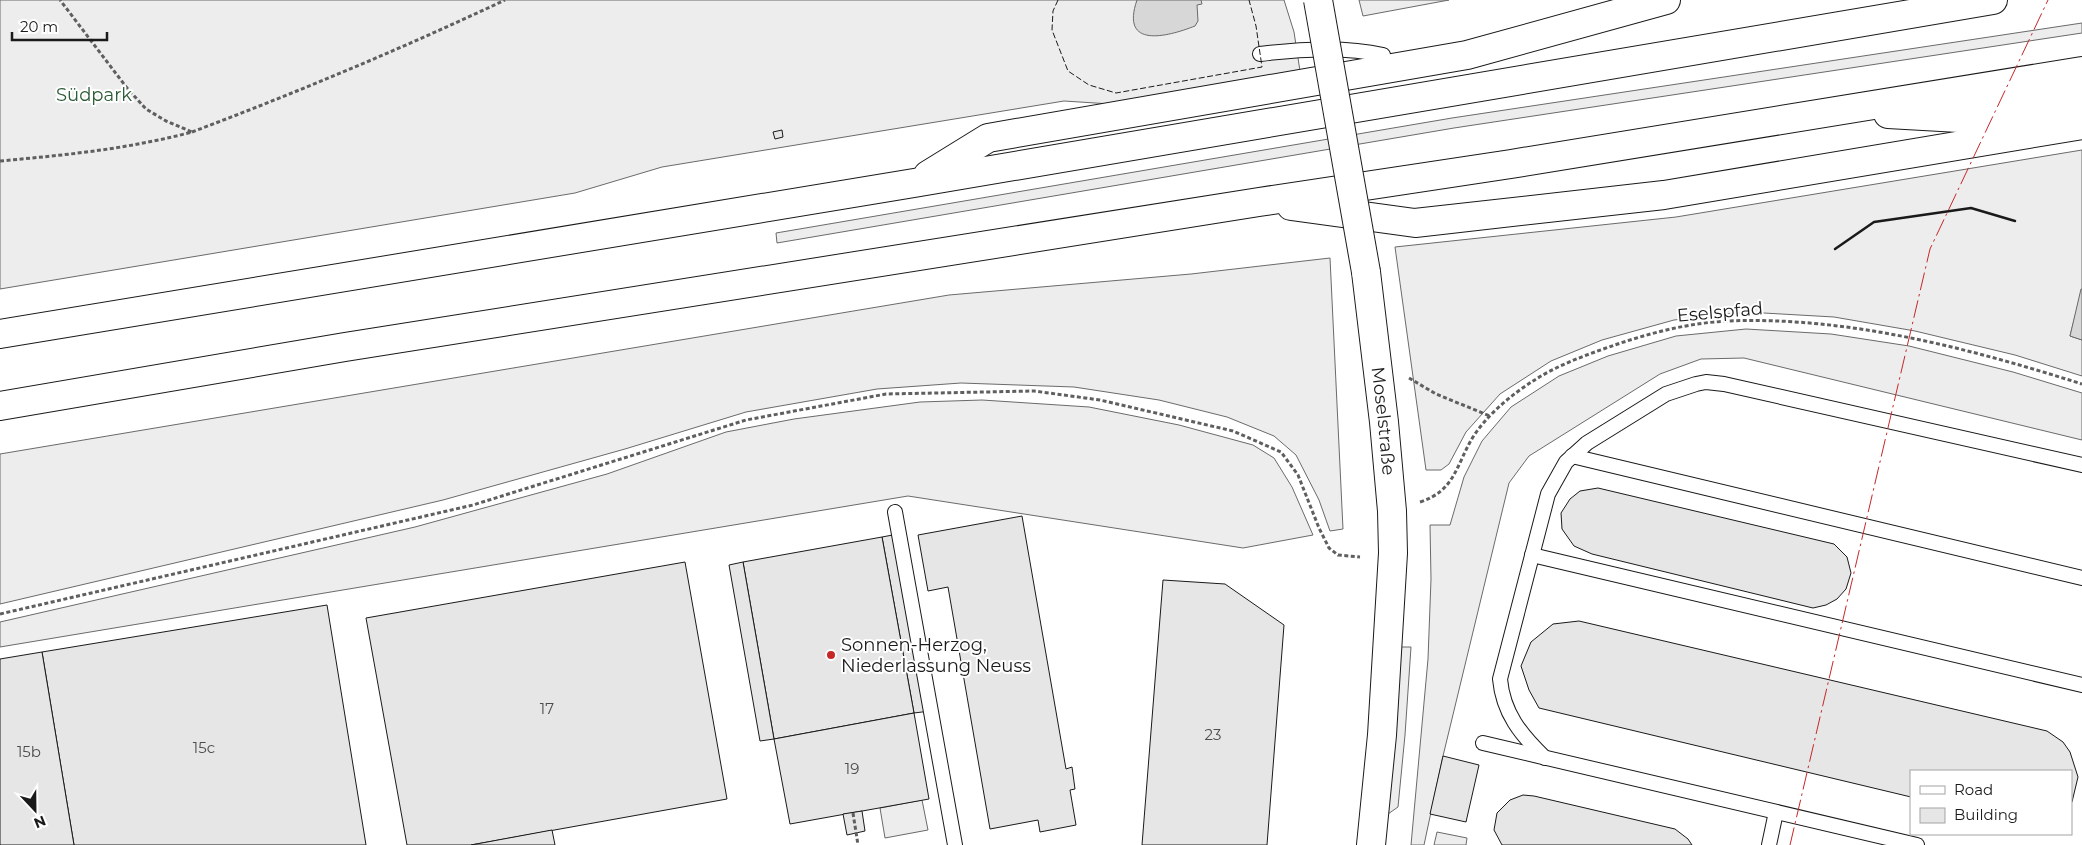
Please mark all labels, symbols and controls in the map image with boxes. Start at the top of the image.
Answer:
scale bar [12,10,108,42]
text: 20 m [20,17,58,36]
park label: Südpark [56,84,132,106]
street label: Eselspfad [1676,297,1764,327]
street label: Moselstraße [1366,365,1400,476]
place label: Sonnen-Herzog, Niederlassung Neuss [841,634,1031,677]
marker: Sonnen-Herzog, Niederlassung Neuss [825,649,837,661]
house number: 17 [540,699,554,718]
house number: 23 [1205,725,1221,744]
house number: 15c [193,738,215,757]
house number: 15b [17,742,41,761]
house number: 19 [845,759,859,778]
legend [1910,770,2072,835]
text: Road [1954,780,1993,799]
north arrow [10,785,60,835]
text: Building [1954,805,2018,824]
text: N [31,812,48,833]

